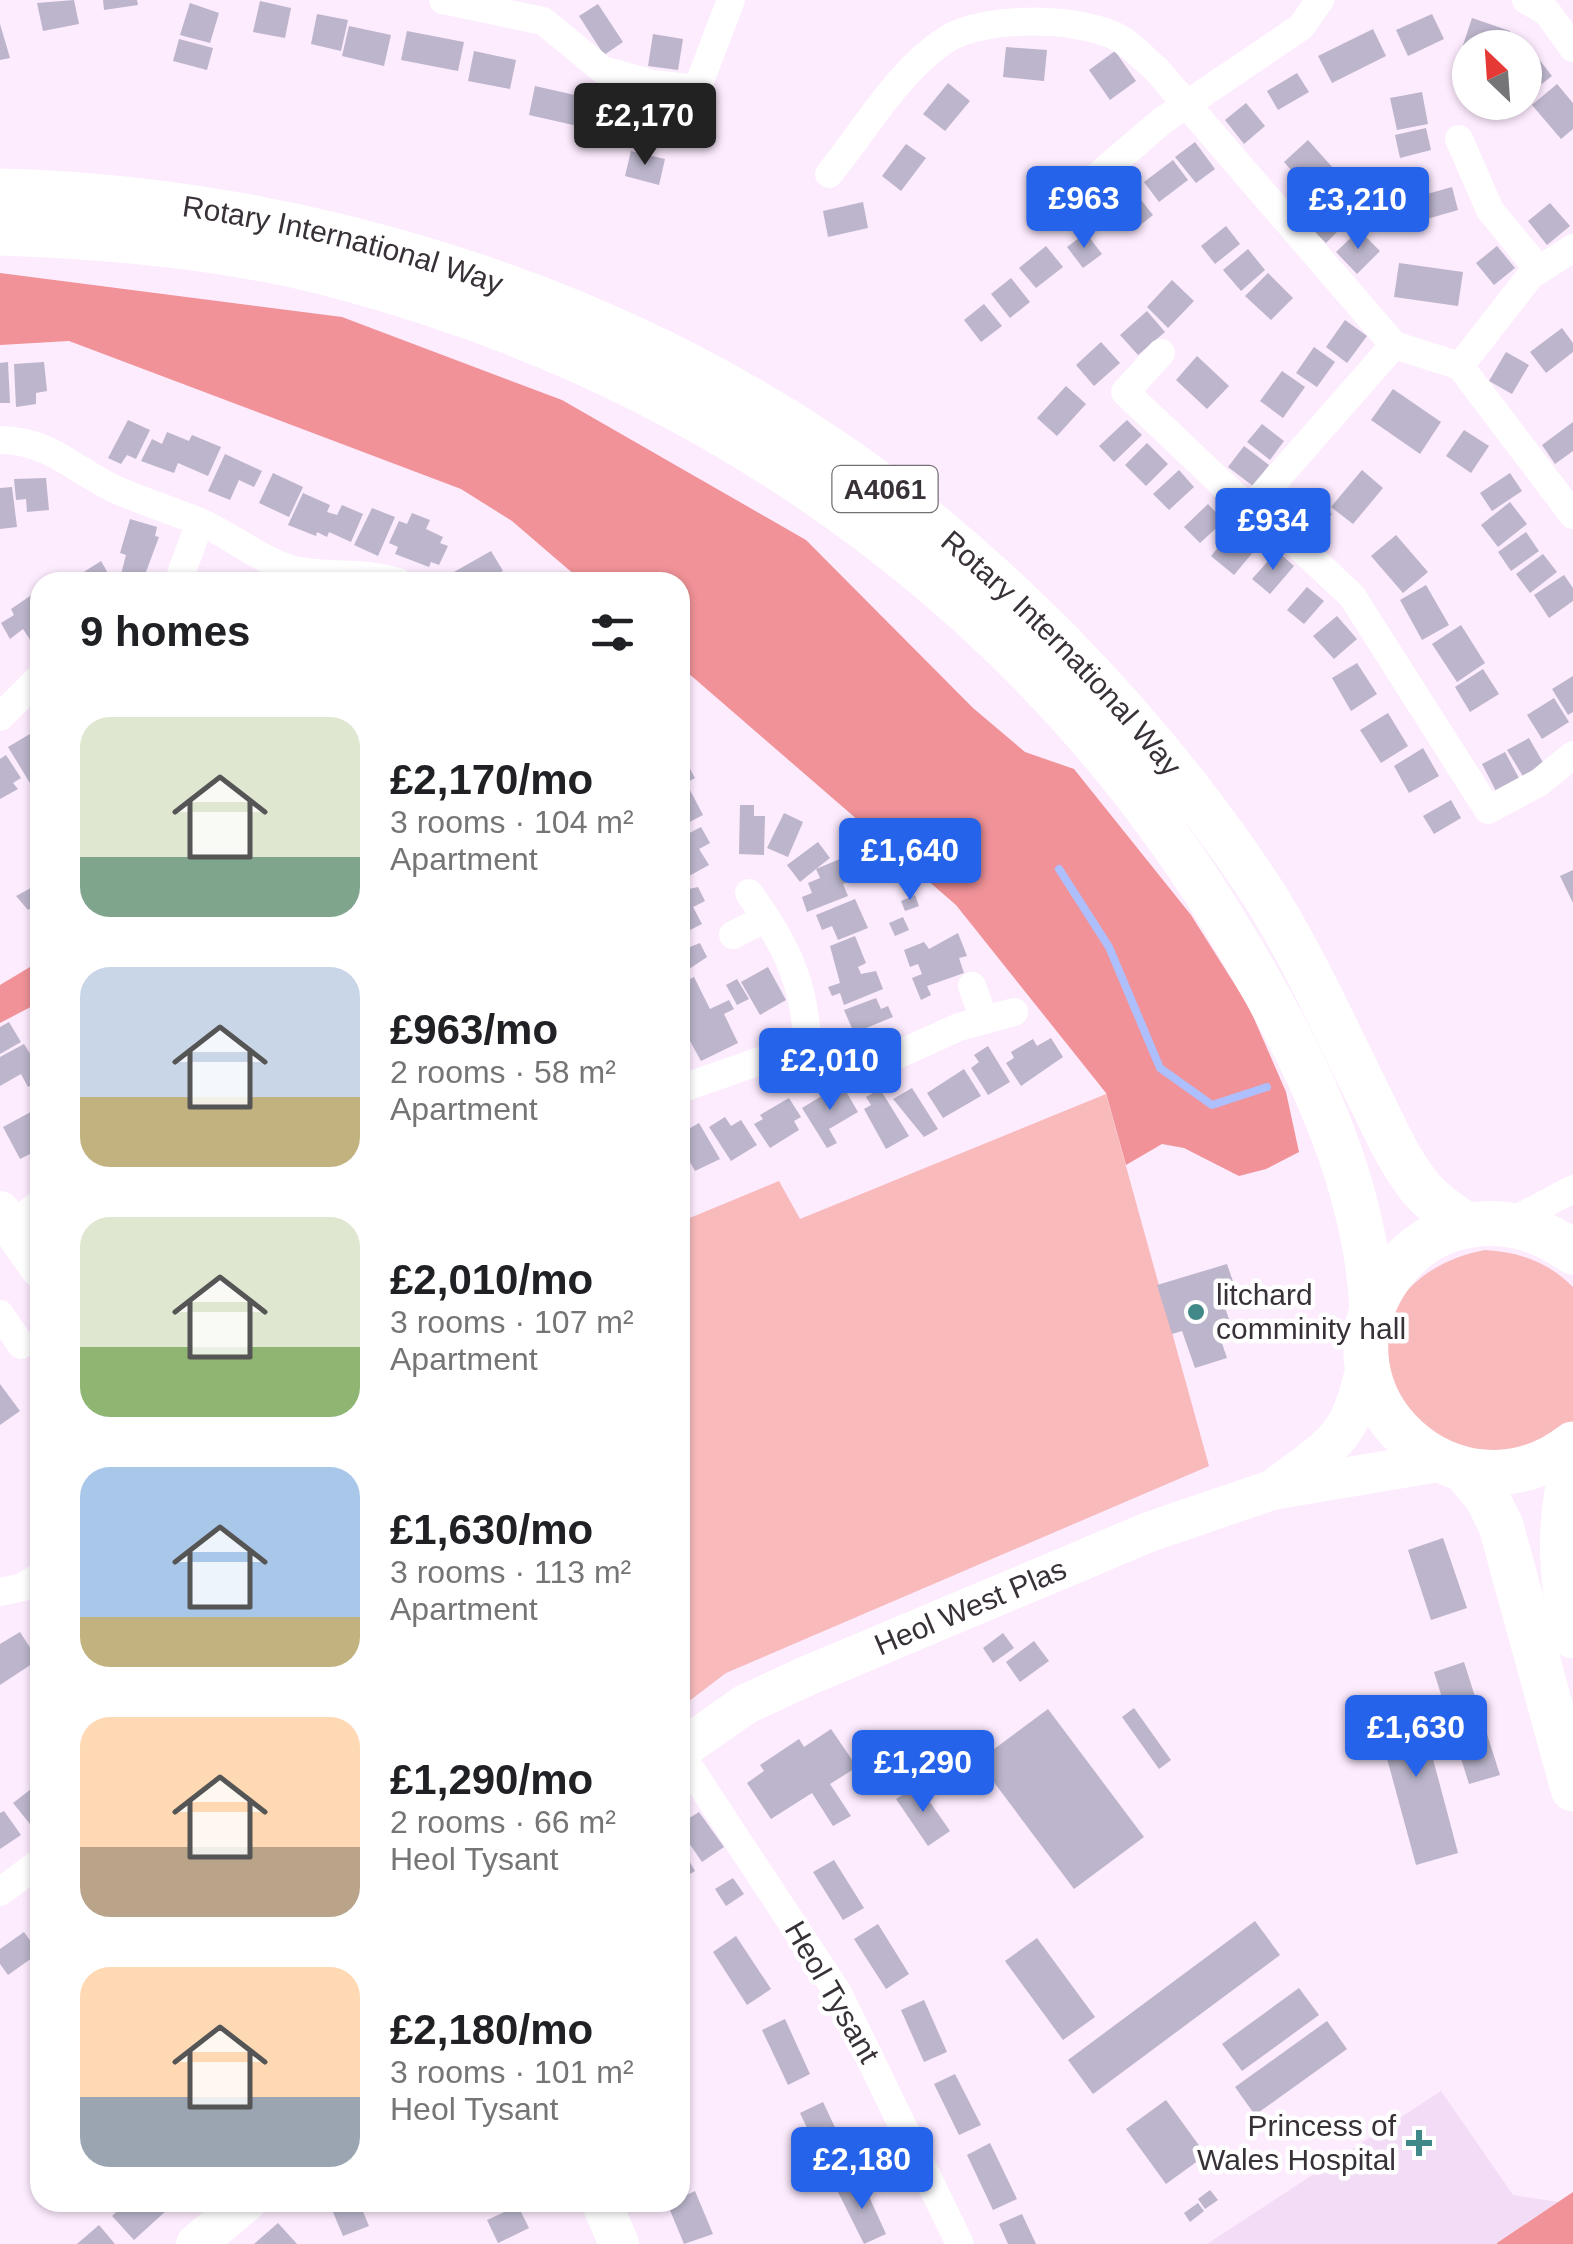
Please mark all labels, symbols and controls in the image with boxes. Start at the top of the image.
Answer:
north arrow [1452,30,1542,120]
map controls [1452,30,1542,120]
pin: £2,170 [564,83,726,168]
text: £2,170 [596,97,694,133]
pin: £963 [1025,166,1143,251]
pin: £3,210 [1277,167,1439,252]
text: £963 [1048,180,1120,216]
text: £3,210 [1309,181,1407,217]
street label: Rotary International Way [180,189,507,300]
road number: A4061 [832,466,938,512]
pin: £934 [1214,488,1332,573]
text: £934 [1237,502,1309,538]
street label: Rotary International Way [935,524,1188,782]
icon: filters [585,605,640,660]
text: 9 homes [80,608,250,655]
text: £2,170/mo [390,756,593,803]
icon: home [160,757,280,877]
text: 3 rooms · 104 m² [390,804,634,840]
pin: £1,640 [829,818,991,903]
text: £1,640 [861,832,959,868]
text: Apartment [390,841,538,877]
text: £963/mo [390,1006,558,1053]
icon: home [160,1007,280,1127]
pin: £2,010 [749,1028,911,1113]
text: £2,010 [781,1042,879,1078]
text: 2 rooms · 58 m² [390,1054,616,1090]
text: Apartment [390,1091,538,1127]
text: £2,010/mo [390,1256,593,1303]
icon: home [160,1257,280,1377]
place label: litchard comminity hall [1216,1278,1406,1345]
marker: litchard comminity hall [1185,1301,1207,1323]
text: 3 rooms · 107 m² [390,1304,634,1340]
text: Apartment [390,1341,538,1377]
text: £1,630/mo [390,1506,593,1553]
icon: home [160,1507,280,1627]
street label: Heol West Plas [870,1552,1071,1661]
text: 3 rooms · 113 m² [390,1554,631,1590]
text: Apartment [390,1591,538,1627]
pin: £1,630 [1335,1695,1497,1780]
text: £1,630 [1367,1709,1465,1745]
pin: £1,290 [842,1730,1004,1815]
text: £1,290 [874,1744,972,1780]
text: £1,290/mo [390,1756,593,1803]
icon: home [160,1757,280,1877]
text: 2 rooms · 66 m² [390,1804,616,1840]
text: Heol Tysant [390,1841,558,1877]
street label: Heol Tysant [779,1915,887,2069]
text: £2,180/mo [390,2006,593,2053]
icon: home [160,2007,280,2127]
text: 3 rooms · 101 m² [390,2054,634,2090]
text: Heol Tysant [390,2091,558,2127]
place label: Princess of Wales Hospital [1197,2109,1397,2176]
pin: £2,180 [781,2127,943,2212]
marker: Princess of Wales Hospital [1406,2130,1432,2156]
text: £2,180 [813,2141,911,2177]

